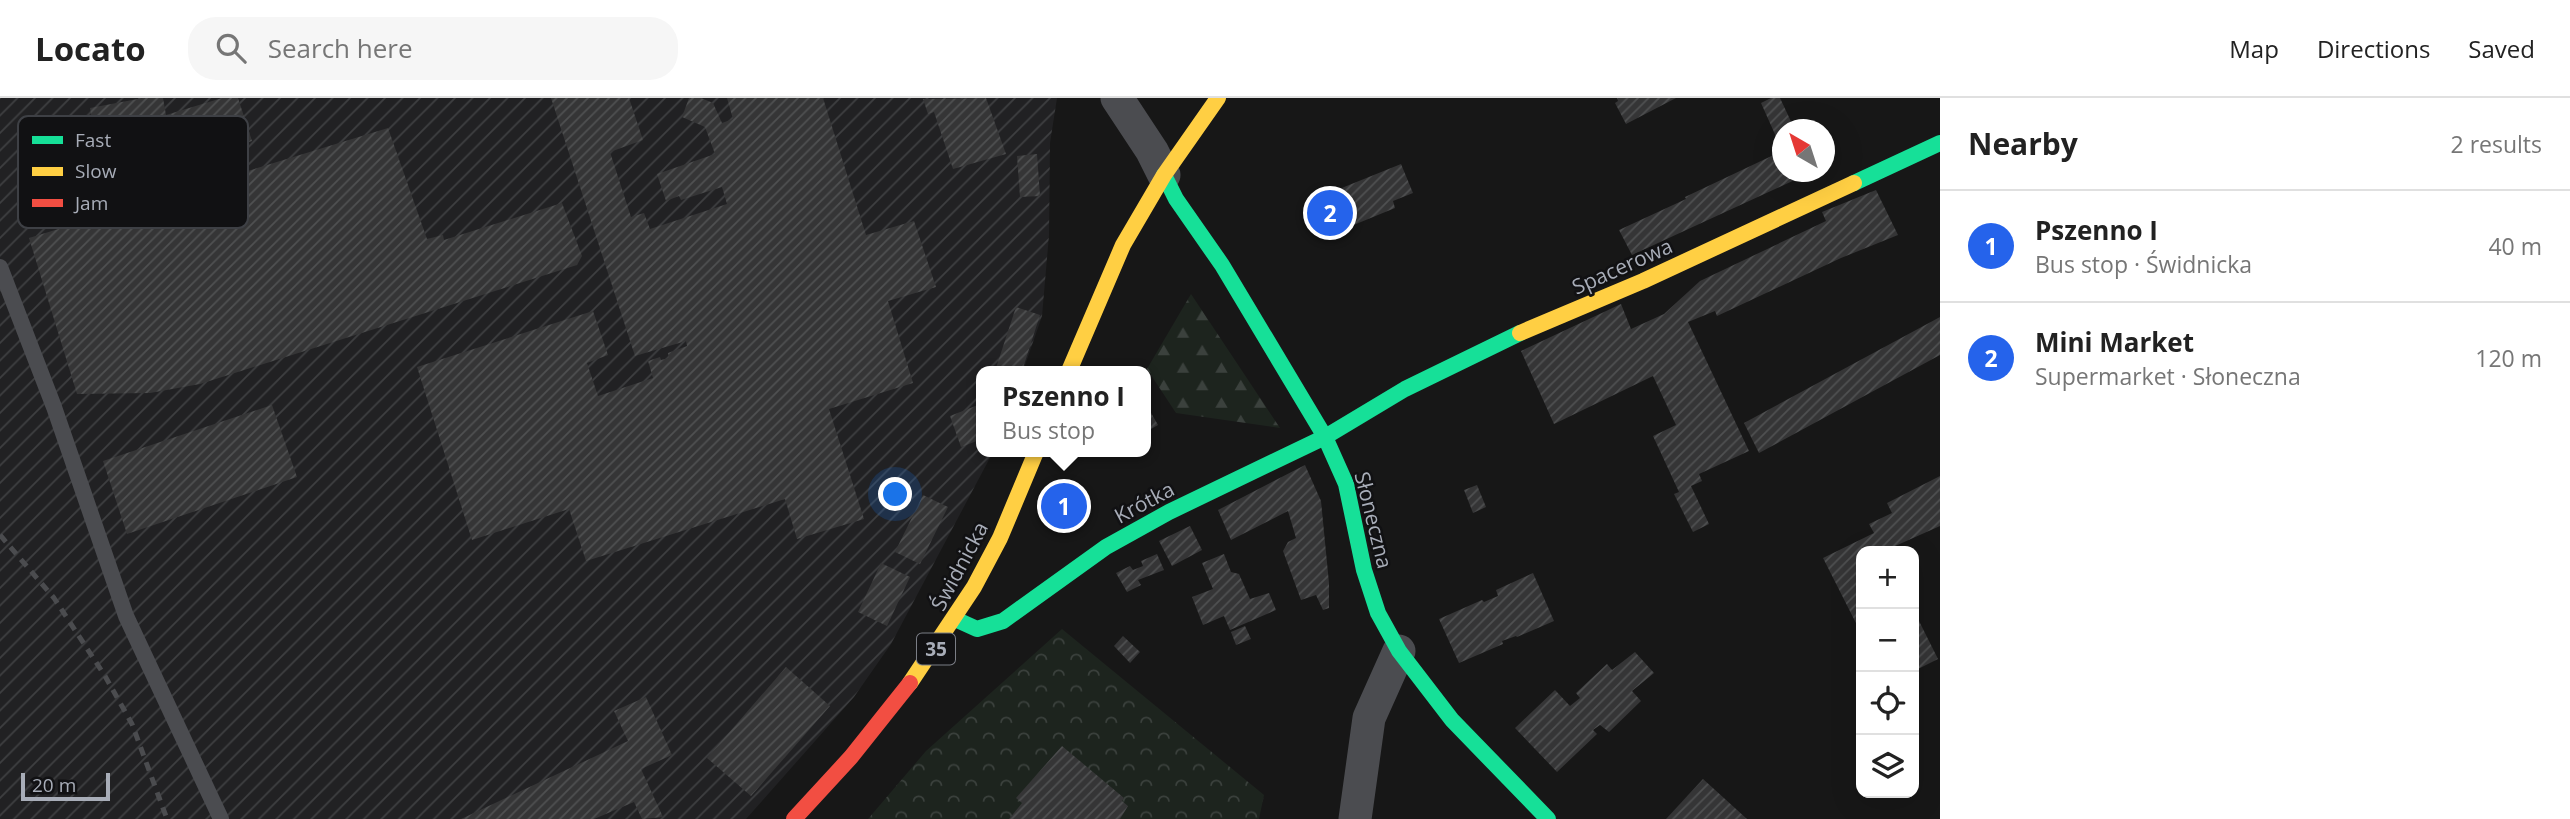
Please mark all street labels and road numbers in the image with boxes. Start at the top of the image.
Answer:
street label: Spacerowa [1567,231,1677,301]
street label: Słoneczna [1348,469,1400,571]
street label: Krótka [1109,475,1179,529]
street label: Świdnicka [924,517,994,615]
road number: 35 [917,634,955,664]

